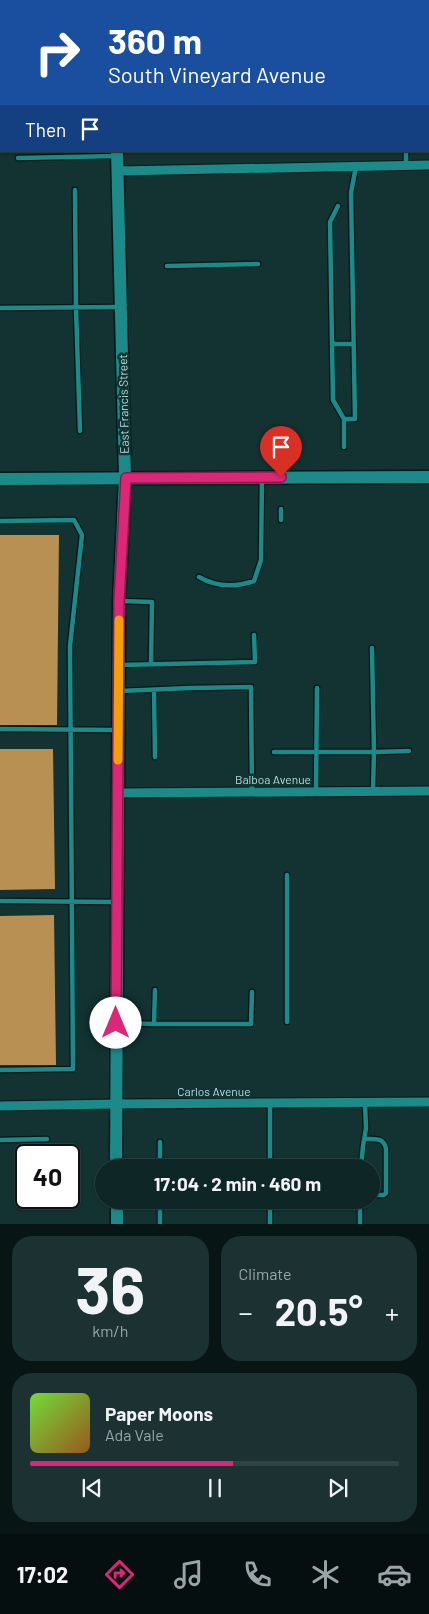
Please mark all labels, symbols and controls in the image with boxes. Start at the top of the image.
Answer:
text: 360 m [108,19,202,61]
icon: right [25,20,90,85]
text: South Vineyard Avenue [108,61,326,87]
icon: arrive [76,115,104,143]
text: Then [25,118,66,141]
street label: East Francis Street [115,354,131,454]
pin [260,426,302,477]
icon: arrive [267,433,295,461]
street label: Balboa Avenue [235,772,311,786]
position arrow [89,996,141,1048]
street label: Carlos Avenue [177,1084,251,1098]
speed limit sign: 40 [15,1144,80,1209]
text: 17:04 · 2 min · 460 m [154,1172,321,1195]
text: 36 [75,1249,145,1327]
text: Climate [239,1264,291,1283]
text: 20.5° [275,1288,363,1334]
text: − [239,1295,253,1329]
text: + [385,1295,399,1329]
text: km/h [92,1321,128,1340]
text: Paper Moons [105,1402,213,1425]
text: Ada Vale [105,1425,164,1444]
icon: previous [78,1474,106,1502]
icon: pause [201,1474,229,1502]
icon: next [324,1474,352,1502]
icon: directions [102,1557,137,1592]
icon: music [171,1557,206,1592]
icon: phone [240,1557,275,1592]
icon: climate [308,1557,343,1592]
icon: car [377,1557,412,1592]
text: 17:02 [17,1561,68,1587]

